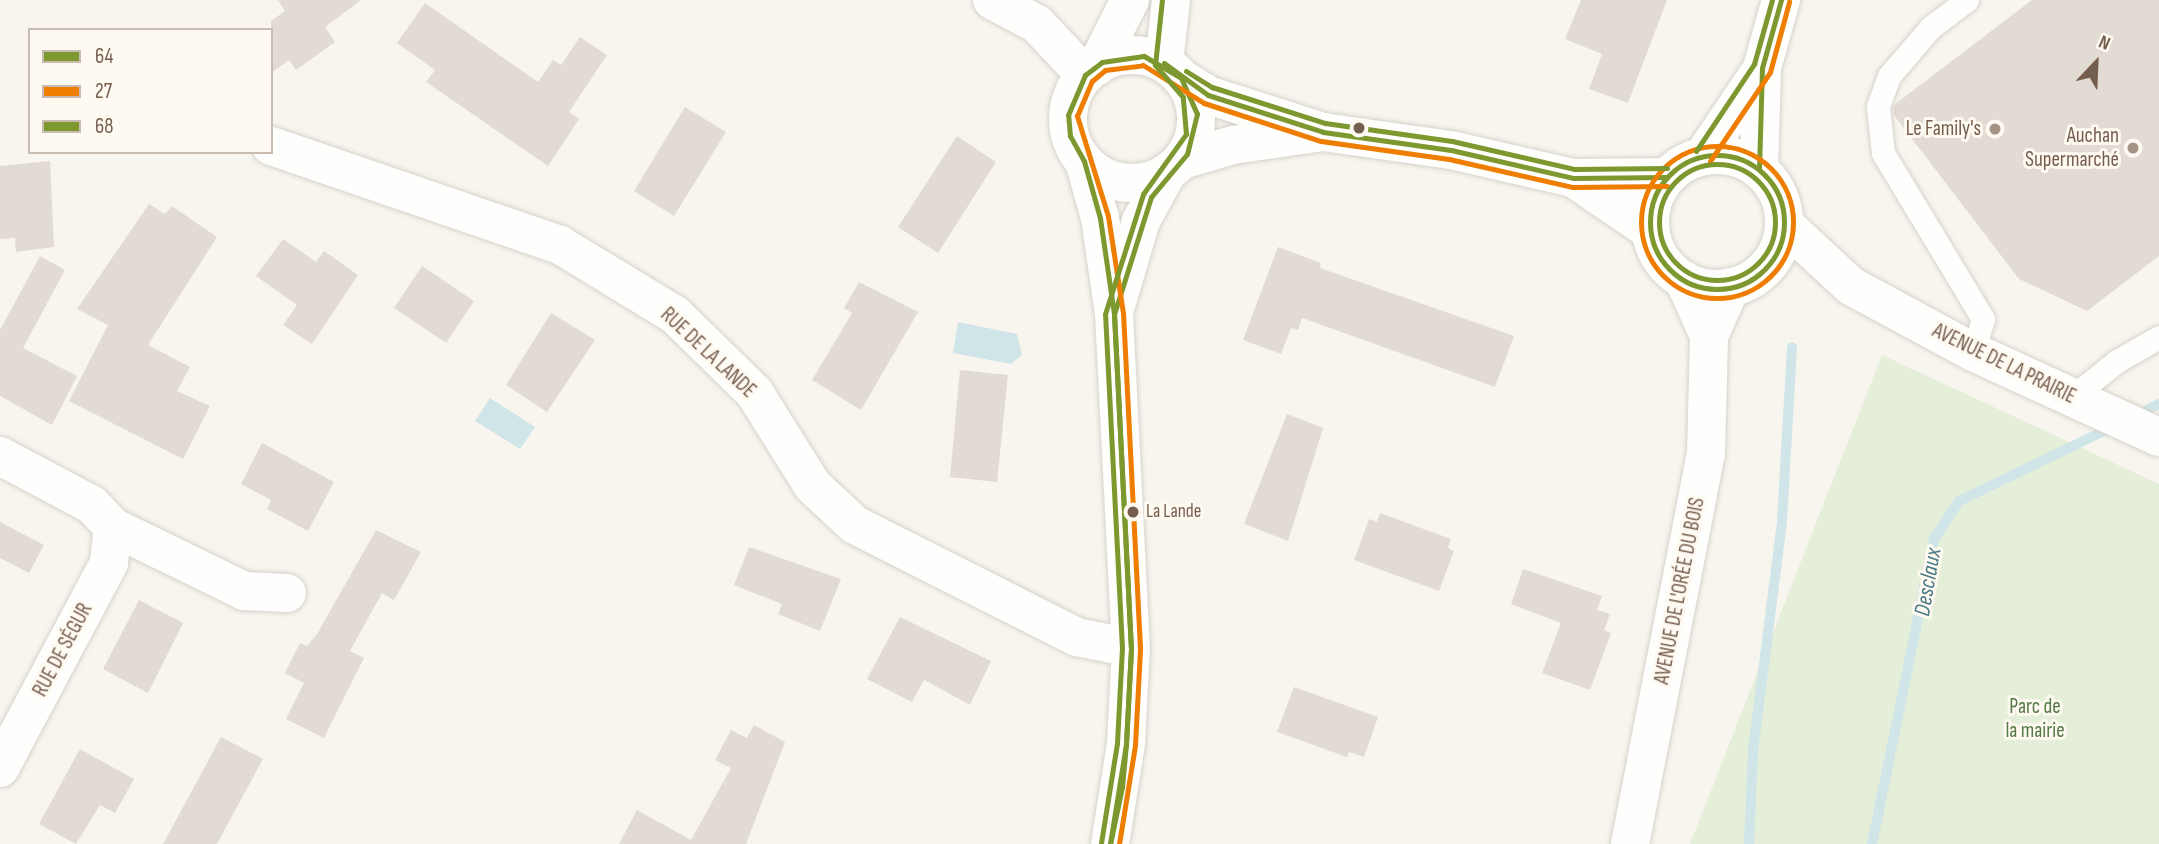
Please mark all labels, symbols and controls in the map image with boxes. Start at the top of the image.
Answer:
legend [28,28,273,154]
north arrow [2061,28,2131,98]
text: N [2095,31,2114,56]
text: 64 [95,44,113,69]
text: 27 [95,79,112,104]
text: 68 [95,114,113,139]
place label: Le Family's [1906,116,1981,142]
unlabelled marker [1352,121,1366,135]
marker: Le Family's [1987,121,2003,137]
place label: Auchan Supermarché [2025,123,2119,173]
marker: Auchan Supermarché [2125,140,2141,156]
street label: RUE DE LA LANDE [655,302,761,404]
street label: AVENUE DE LA PRAIRIE [1928,318,2080,410]
street label: AVENUE DE L'ORÉE DU BOIS [1650,496,1710,686]
place label: La Lande [1146,501,1201,523]
marker: La Lande [1126,505,1140,519]
water label: Desclaux [1908,546,1948,618]
street label: RUE DE SÉGUR [28,599,98,701]
park label: Parc de la mairie [2005,694,2065,744]

